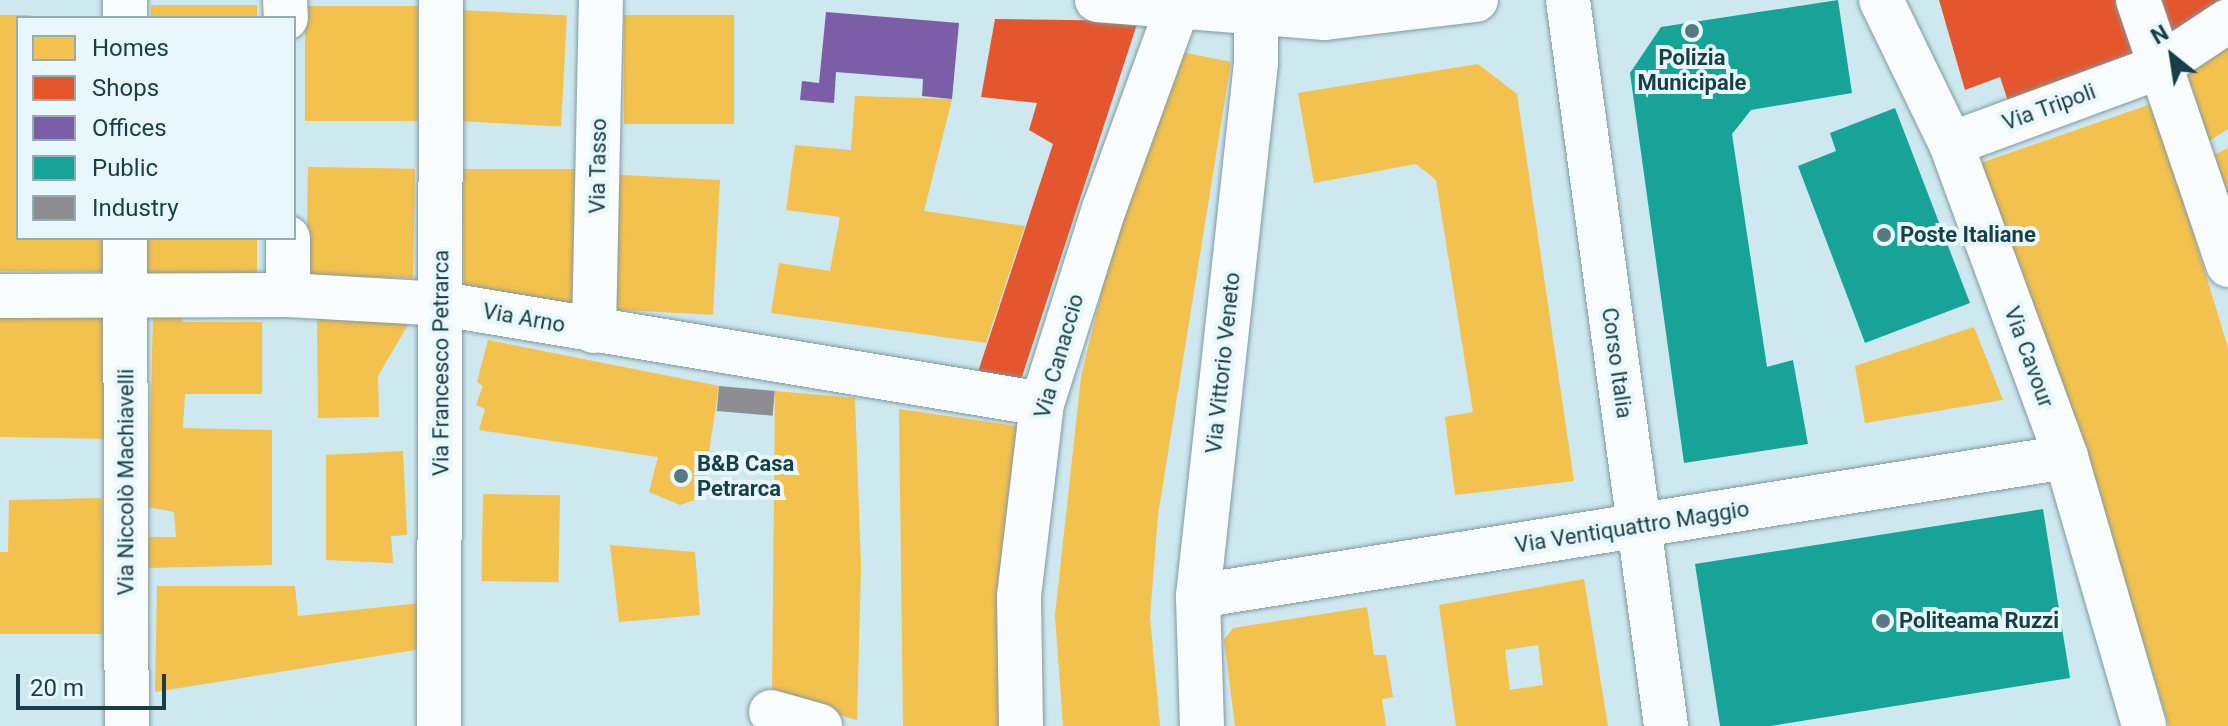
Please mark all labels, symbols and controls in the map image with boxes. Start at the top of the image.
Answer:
legend [16,16,296,240]
north arrow [2132,16,2212,96]
text: N [2147,20,2173,49]
marker: Polizia Municipale [1683,22,1701,40]
text: Homes [92,34,169,62]
place label: Polizia Municipale [1638,44,1746,96]
text: Shops [92,74,159,102]
street label: Via Tripoli [1999,78,2099,136]
text: Offices [92,114,167,142]
street label: Via Tasso [584,118,612,214]
text: Public [92,154,158,182]
text: Industry [92,194,178,222]
place label: Poste Italiane [1900,222,2036,248]
marker: Poste Italiane [1875,226,1893,244]
street label: Via Francesco Petrarca [428,250,454,476]
street label: Via Vittorio Veneto [1200,271,1246,455]
street label: Via Canaccio [1029,291,1089,421]
street label: Via Arno [481,298,567,338]
street label: Via Cavour [1999,303,2059,411]
street label: Corso Italia [1596,306,1638,420]
street label: Via Niccolò Machiavelli [113,369,139,595]
place label: B&B Casa Petrarca [697,450,794,502]
marker: B&B Casa Petrarca [672,467,690,485]
street label: Via Ventiquattro Maggio [1513,495,1751,559]
place label: Politeama Ruzzi [1899,608,2059,634]
marker: Politeama Ruzzi [1874,612,1892,630]
scale bar [20,658,170,708]
text: 20 m [30,674,84,702]

